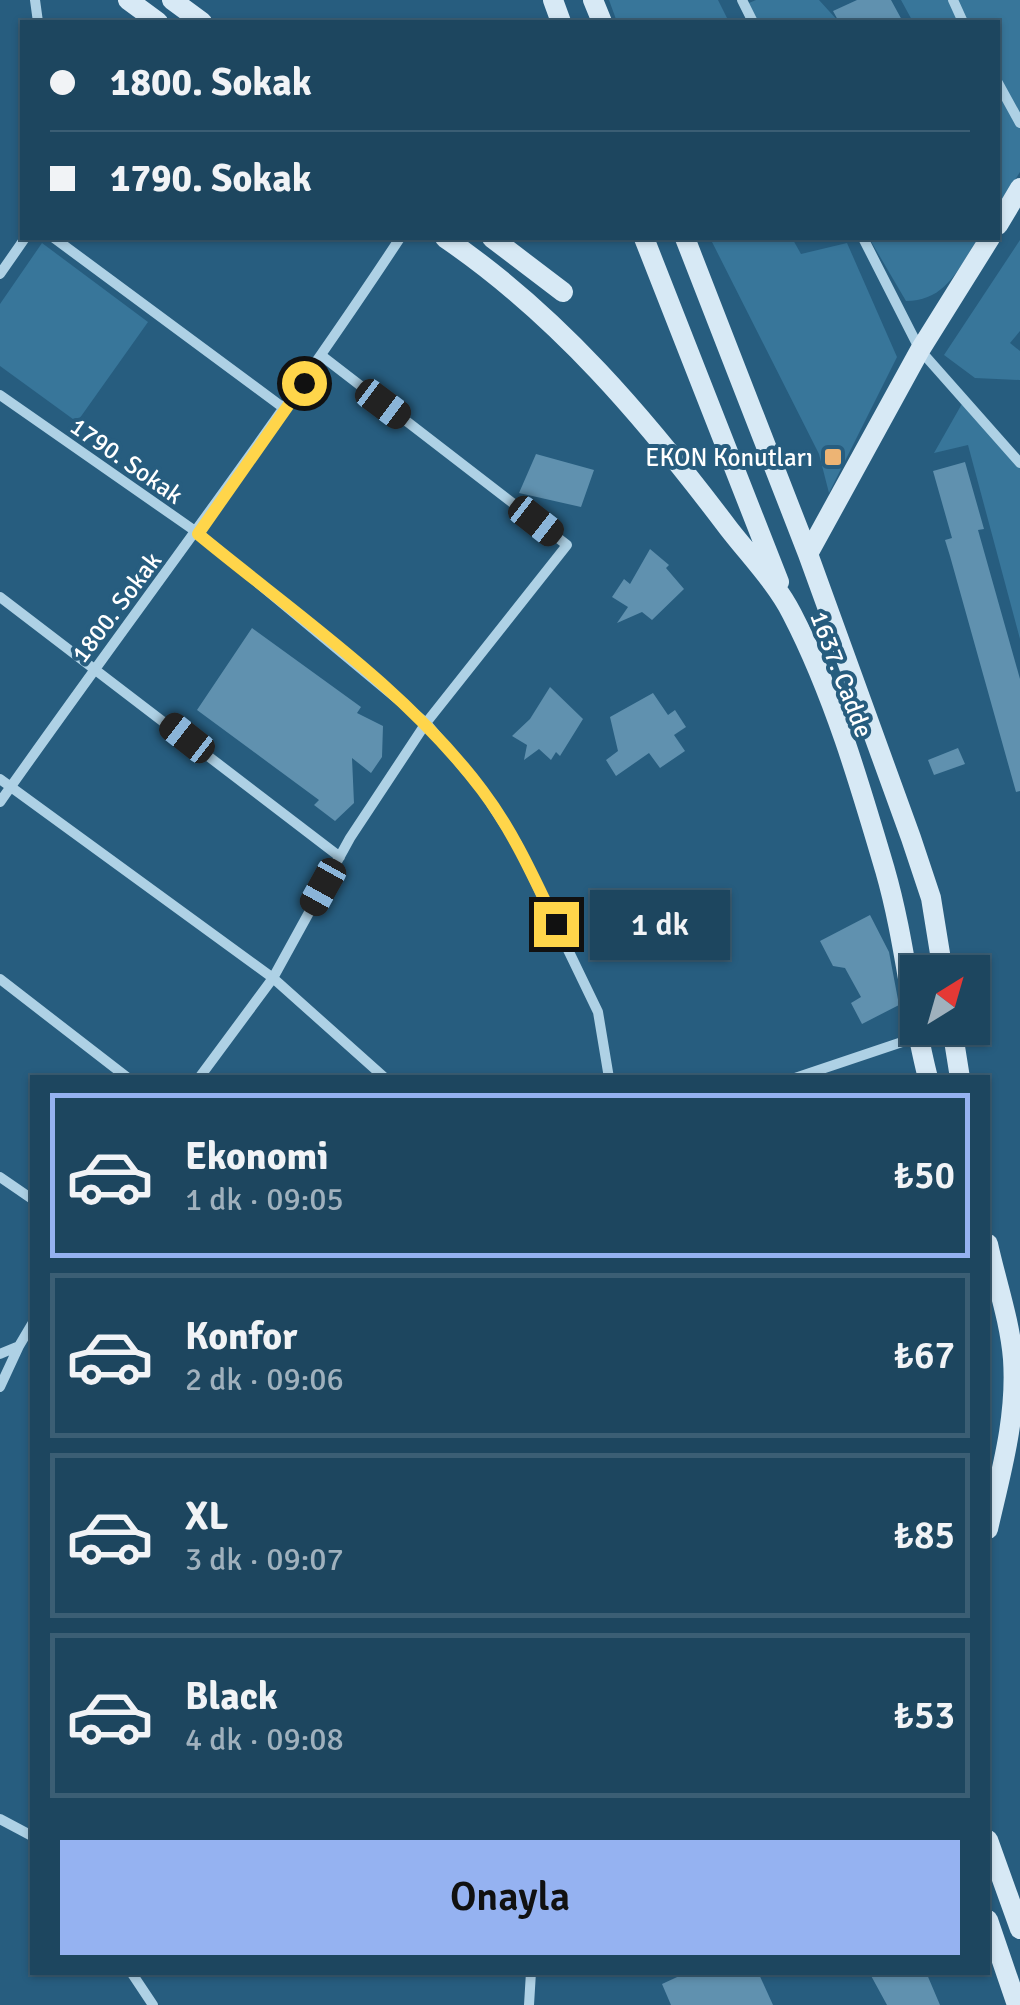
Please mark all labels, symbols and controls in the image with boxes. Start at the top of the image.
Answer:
text: 1800. Sokak [110,59,312,106]
text: 1790. Sokak [110,155,312,202]
route start [282,361,327,406]
car [350,374,416,434]
street label: 1790. Sokak [64,410,190,511]
place label: EKON Konutları [645,442,813,473]
marker: EKON Konutları [822,446,844,468]
car [503,491,569,551]
street label: 1800. Sokak [65,545,168,669]
street label: 1637. Cadde [803,607,880,742]
car [154,708,220,768]
car [295,853,351,921]
callout: 1 dk [591,889,731,959]
route end [534,902,579,947]
text: 1 dk [631,905,689,944]
north arrow [900,955,990,1045]
map controls [900,955,990,1045]
icon: car [65,1131,155,1221]
text: Ekonomi [185,1133,329,1180]
text: ₺50 [893,1152,955,1199]
text: 1 dk · 09:05 [185,1180,344,1219]
icon: car [65,1311,155,1401]
text: Konfor [185,1313,297,1360]
text: ₺67 [893,1332,955,1379]
text: 2 dk · 09:06 [185,1360,344,1399]
icon: car [65,1491,155,1581]
text: XL [185,1493,228,1540]
text: ₺85 [893,1512,955,1559]
text: 3 dk · 09:07 [185,1540,344,1579]
icon: car [65,1671,155,1761]
text: Black [185,1673,278,1720]
text: ₺53 [893,1692,955,1739]
text: 4 dk · 09:08 [185,1720,344,1759]
button: Onayla [60,1840,960,1955]

